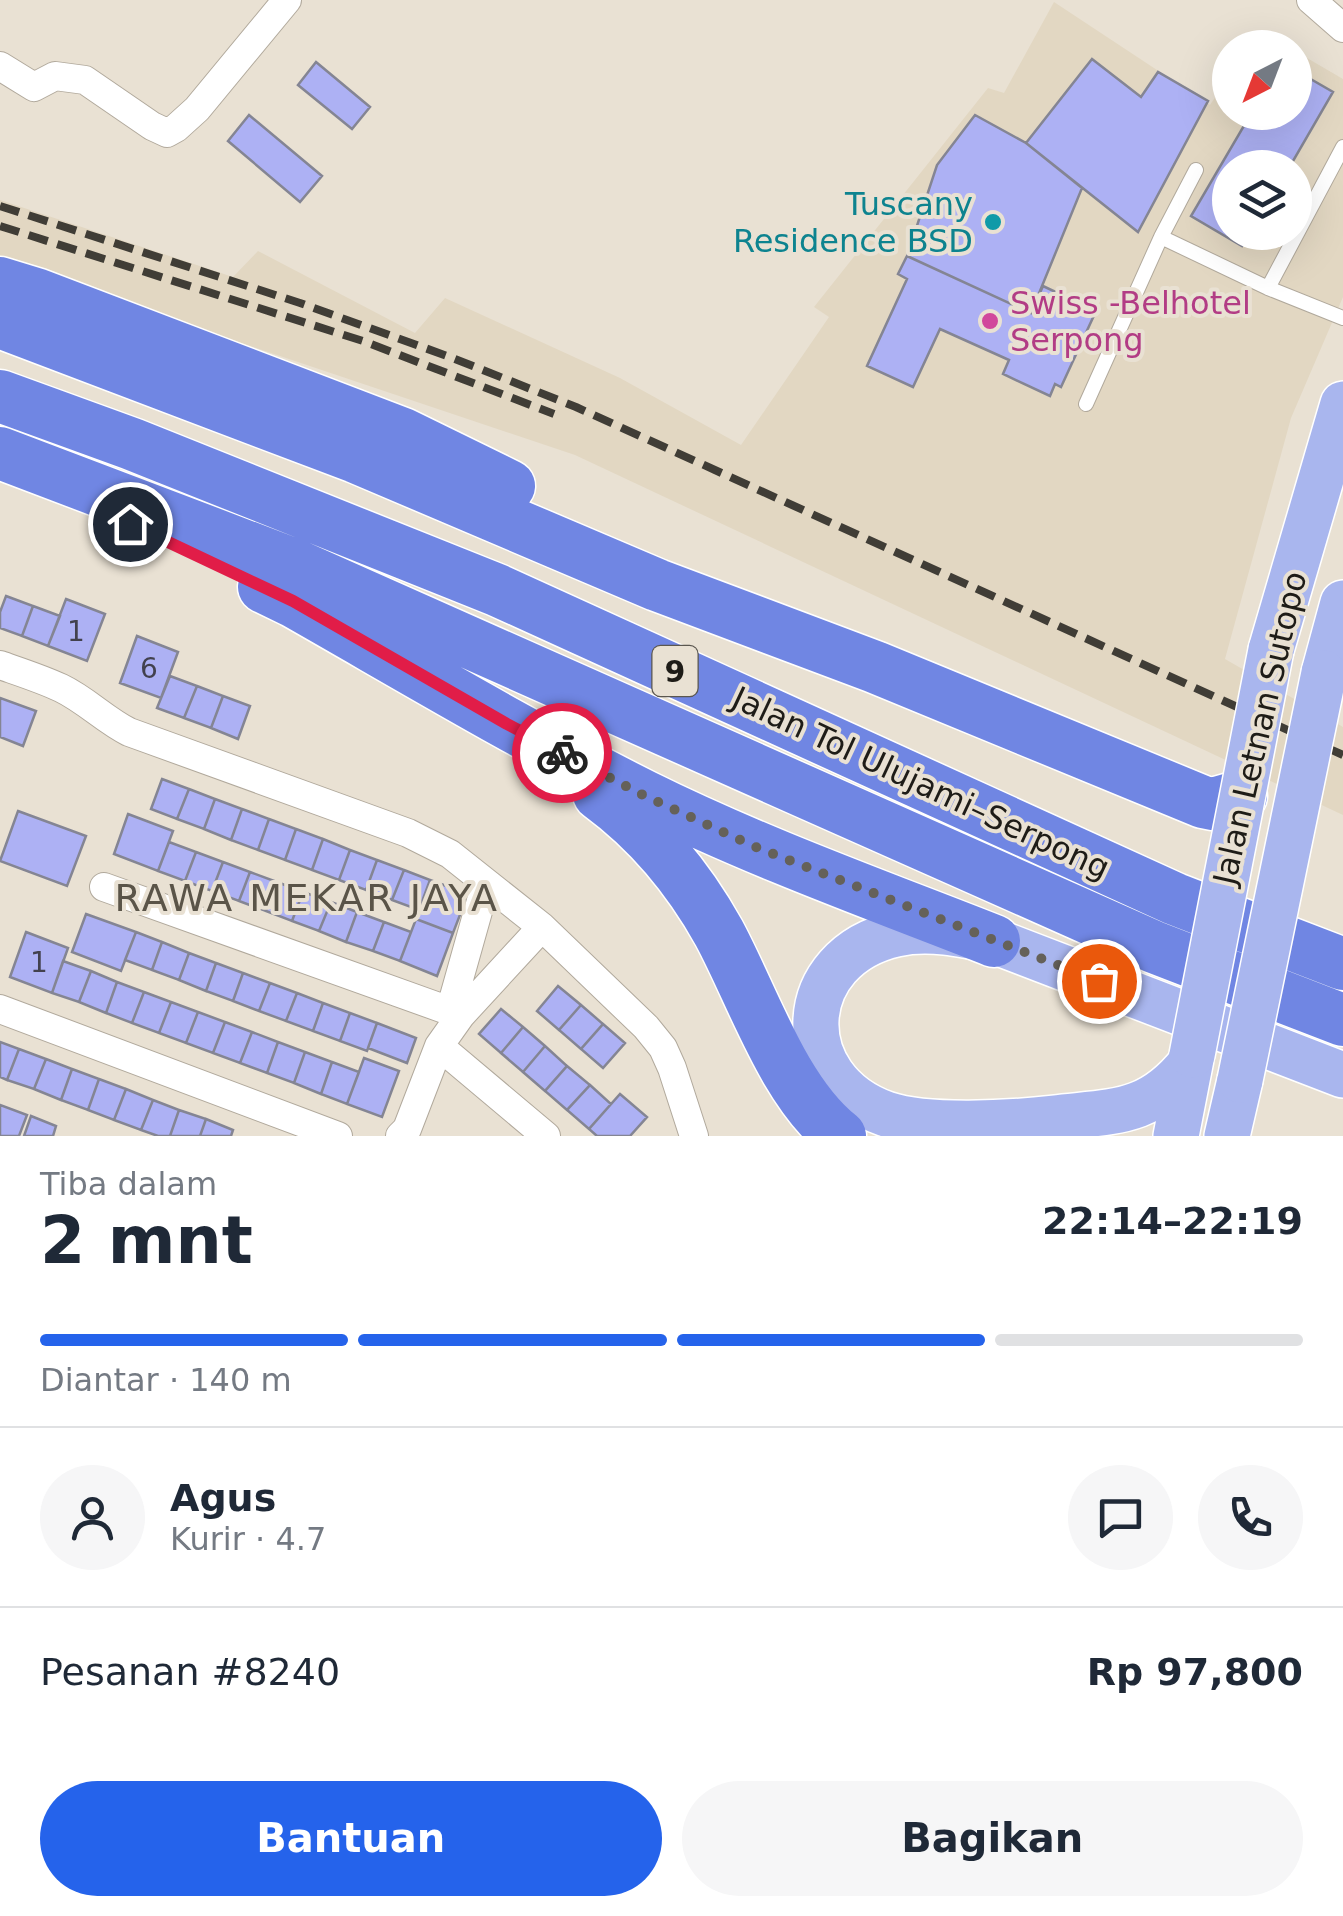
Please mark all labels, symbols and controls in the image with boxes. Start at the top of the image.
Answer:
north arrow [1212,30,1312,130]
map controls [1212,30,1312,250]
button: layers [1212,150,1312,250]
place label: Tuscany Residence BSD [733,185,973,260]
marker: Tuscany Residence BSD [982,211,1004,233]
place label: Swiss -Belhotel Serpong [1010,284,1251,359]
marker: Swiss -Belhotel Serpong [979,310,1001,332]
pin [88,482,173,567]
icon: home [103,497,158,552]
street label: Jalan Letnan Sutopo [1205,568,1315,890]
house number: 1 [67,615,85,648]
road number: 9 [652,646,698,696]
house number: 6 [140,652,158,685]
street label: Jalan Tol Ulujami–Serpong [725,678,1116,887]
courier [512,703,612,803]
icon: bike [535,726,590,781]
district label: RAWA MEKAR JAYA [114,876,500,920]
pin [1057,939,1142,1024]
house number: 1 [30,946,48,979]
icon: bag [1072,954,1127,1009]
text: Tiba dalam [40,1165,217,1203]
text: 22:14–22:19 [1042,1199,1303,1243]
text: 2 mnt [40,1203,253,1278]
text: Diantar · 140 m [40,1361,292,1399]
button: person [40,1465,145,1570]
button: chat [1068,1465,1173,1570]
button: phone [1198,1465,1303,1570]
text: Agus [170,1476,276,1520]
text: Kurir · 4.7 [170,1520,326,1558]
text: Pesanan #8240 [40,1650,340,1694]
text: Rp 97,800 [1087,1650,1303,1694]
button: Bantuan [40,1781,662,1896]
button: Bagikan [682,1781,1303,1896]

